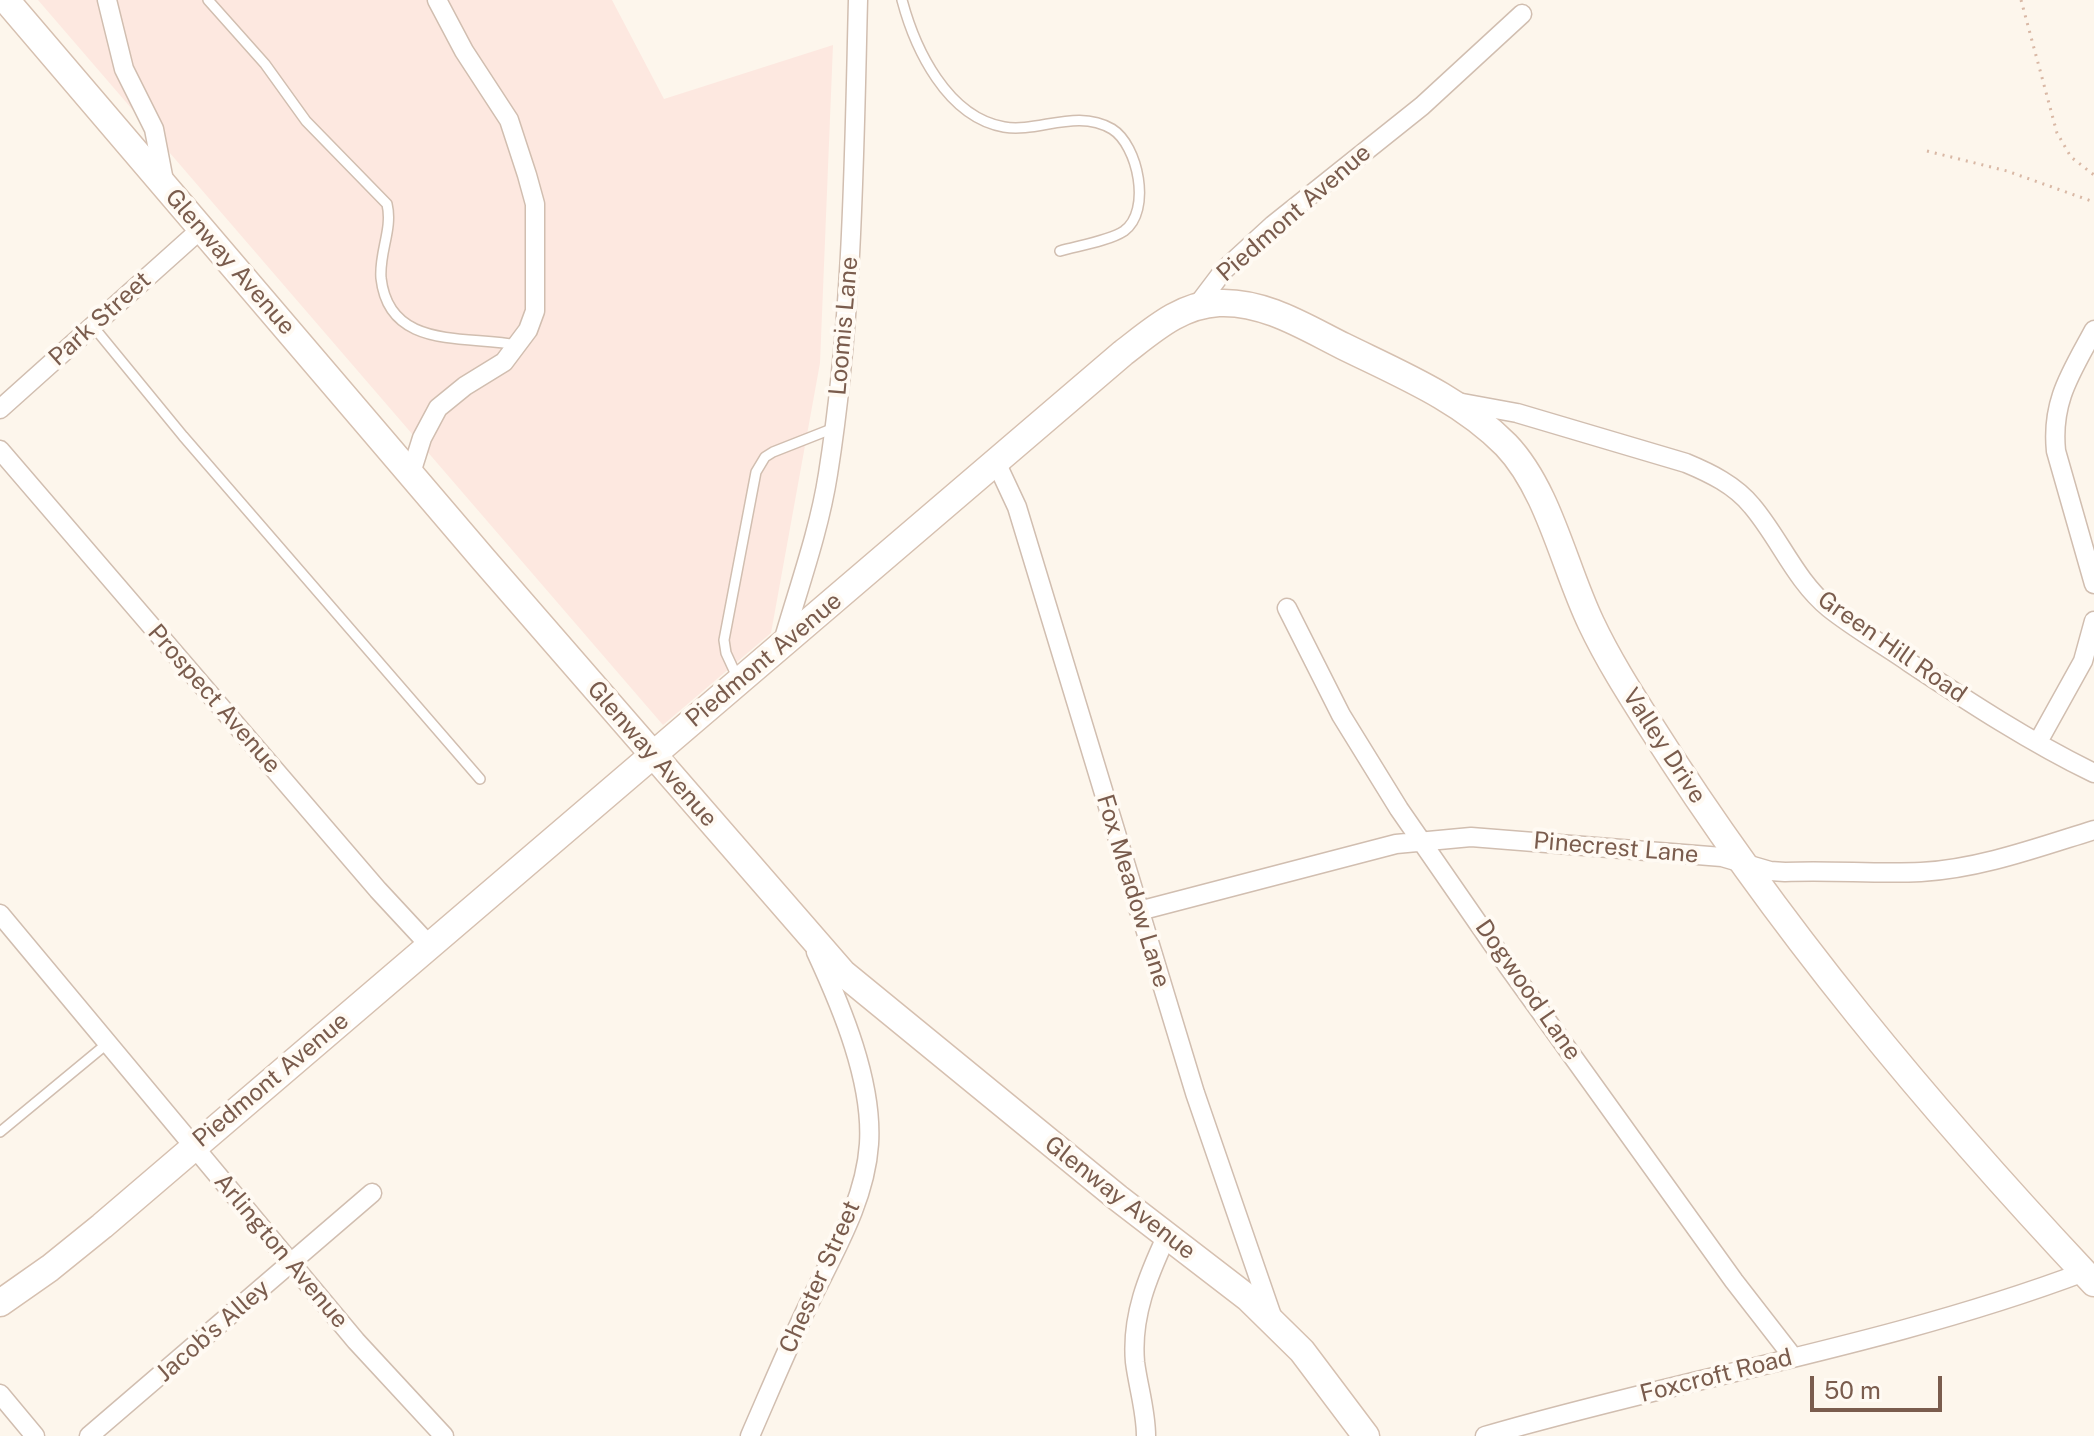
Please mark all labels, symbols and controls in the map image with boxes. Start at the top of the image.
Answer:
street label: Piedmont Avenue [1211,138,1377,288]
street label: Glenway Avenue [159,183,301,341]
street label: Loomis Lane [824,255,864,397]
street label: Park Street [43,266,157,372]
street label: Green Hill Road [1812,585,1972,709]
street label: Piedmont Avenue [680,586,848,734]
street label: Prospect Avenue [141,619,287,779]
street label: Glenway Avenue [581,675,723,833]
street label: Valley Drive [1616,683,1712,809]
street label: Fox Meadow Lane [1090,791,1176,991]
street label: Pinecrest Lane [1532,826,1700,870]
street label: Dogwood Lane [1469,914,1587,1066]
street label: Piedmont Avenue [187,1006,355,1154]
street label: Glenway Avenue [1039,1130,1201,1266]
street label: Arlington Avenue [208,1168,354,1334]
street label: Chester Street [774,1196,866,1358]
street label: Jacob's Alley [150,1274,276,1388]
street label: Foxcroft Road [1637,1343,1795,1409]
scale bar [1814,1360,1946,1410]
text: 50 m [1824,1376,1881,1404]

